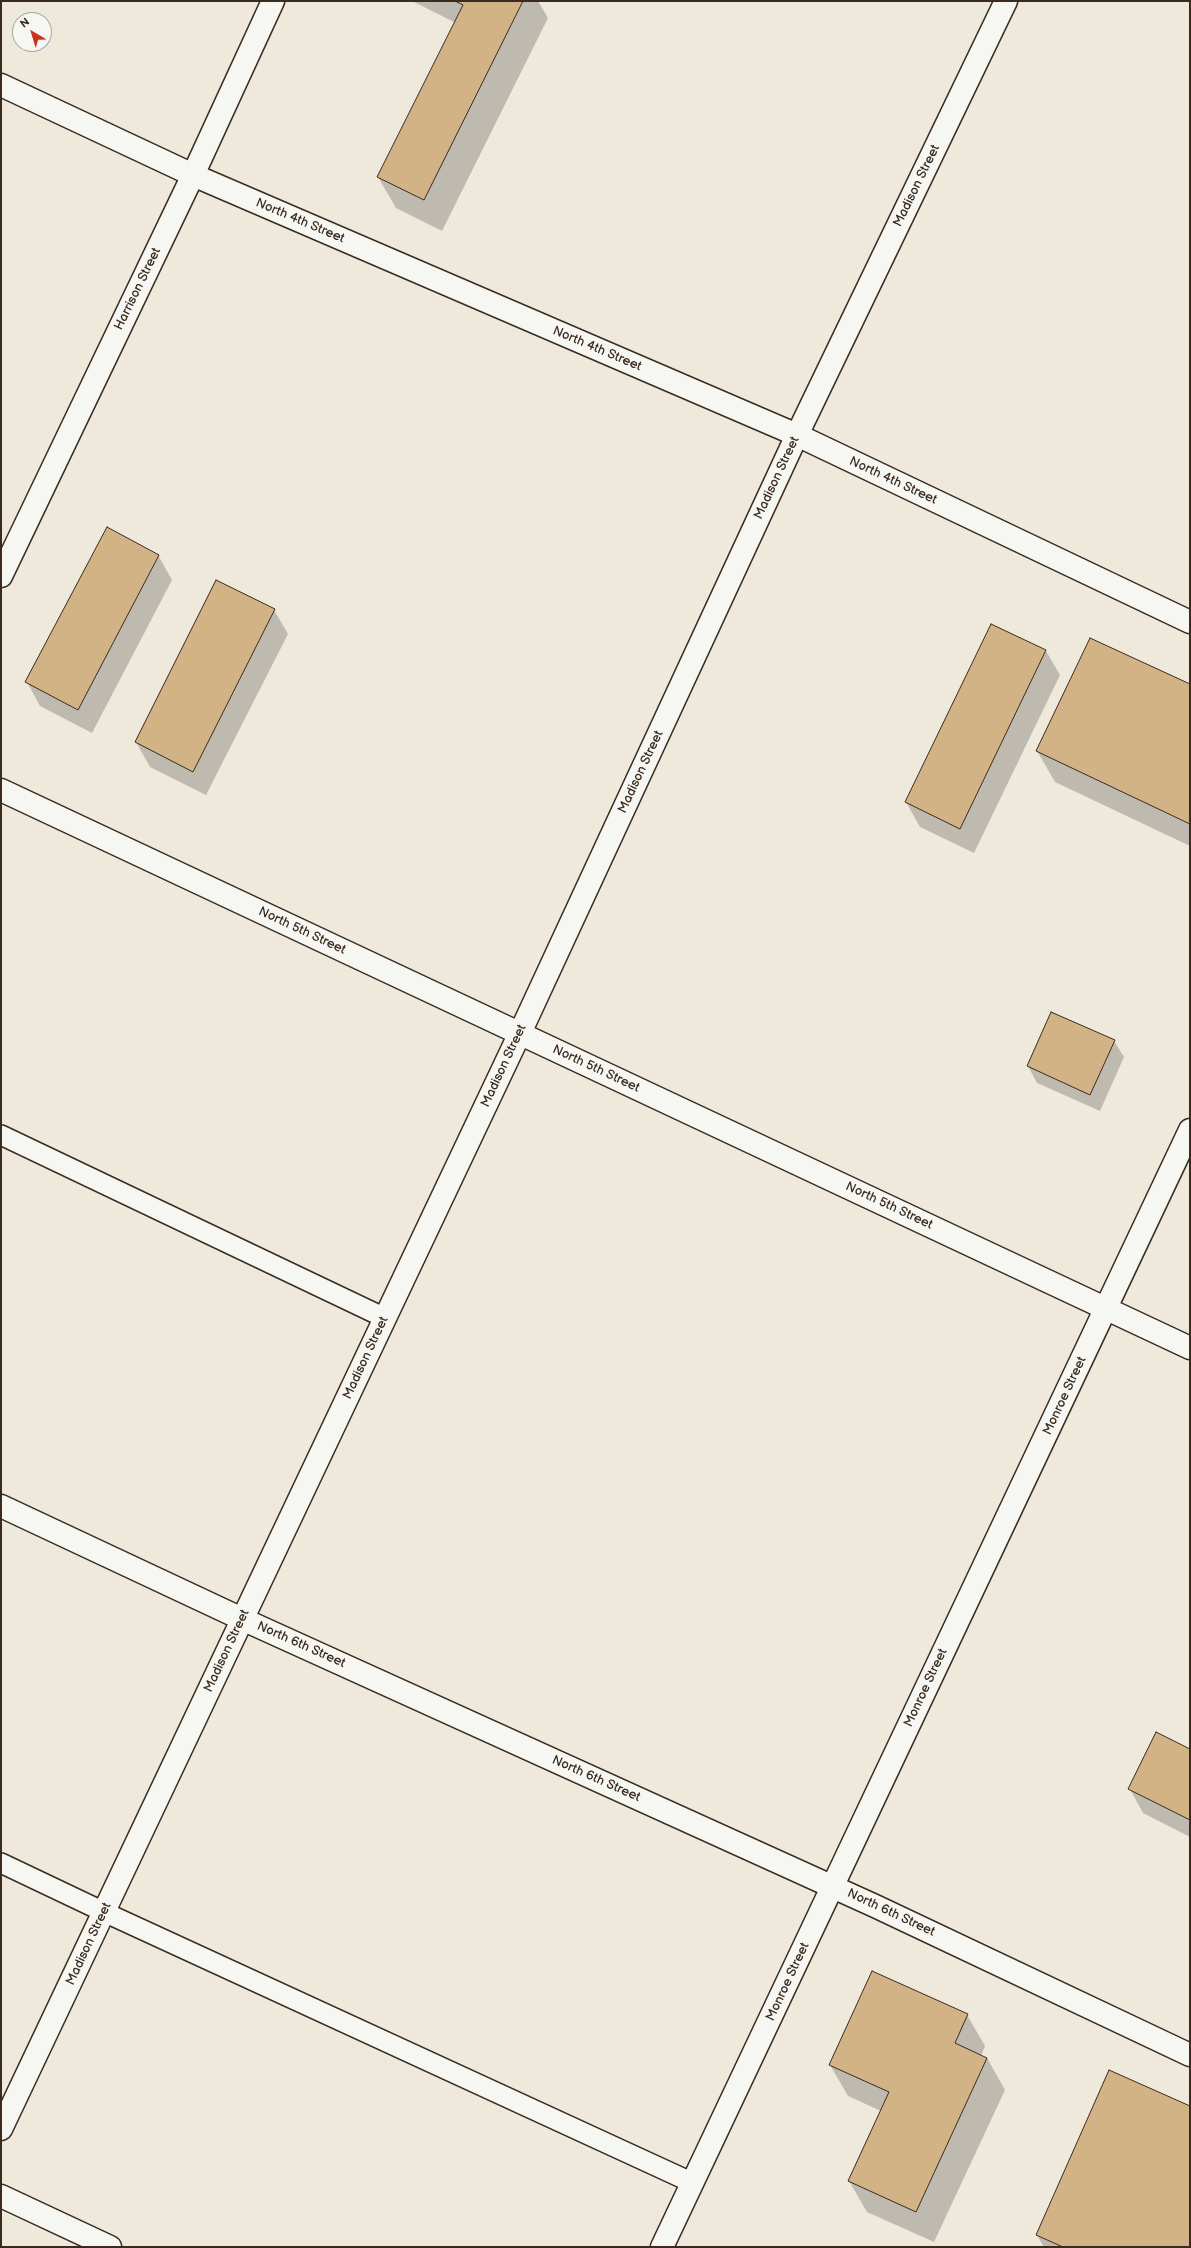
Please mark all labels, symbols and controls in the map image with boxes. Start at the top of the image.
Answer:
north arrow [12,12,52,52]
text: N [18,15,32,31]
street label: Madison Street [890,142,944,230]
street label: North 4th Street [253,195,347,247]
street label: Harrison Street [111,245,165,333]
street label: North 4th Street [550,323,644,375]
street label: Madison Street [751,434,803,522]
street label: North 4th Street [847,454,939,508]
street label: Madison Street [615,728,667,816]
street label: North 5th Street [256,904,348,958]
street label: Madison Street [478,1022,530,1110]
street label: North 5th Street [550,1042,642,1096]
street label: North 5th Street [843,1179,935,1233]
street label: Madison Street [340,1314,392,1402]
street label: Monroe Street [1040,1354,1090,1438]
street label: Madison Street [201,1607,253,1695]
street label: North 6th Street [254,1619,348,1671]
street label: Monroe Street [901,1646,951,1730]
street label: North 6th Street [549,1753,643,1805]
street label: North 6th Street [845,1886,937,1940]
street label: Madison Street [63,1900,115,1988]
street label: Monroe Street [763,1940,813,2024]

